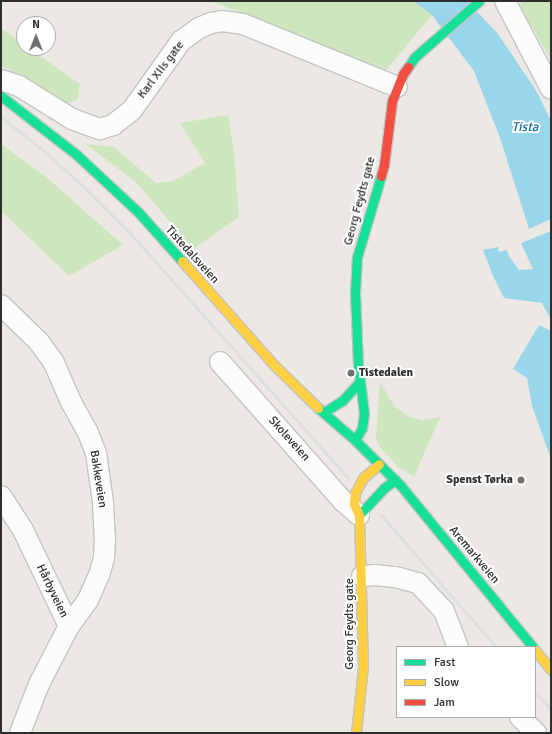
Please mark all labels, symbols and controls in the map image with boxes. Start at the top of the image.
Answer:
north arrow [16,16,56,56]
text: N [32,18,40,31]
street label: Karl XIIs gate [135,38,187,102]
water label: Tista [512,119,538,135]
street label: Georg Feydts gate [341,155,379,247]
street label: Tistedalsveien [162,223,222,287]
place label: Tistedalen [359,366,413,380]
marker: Tistedalen [346,368,356,378]
street label: Skoleveien [265,414,313,464]
street label: Bakkeveien [86,449,110,509]
place label: Spenst Tørka [446,473,513,487]
marker: Spenst Tørka [516,475,526,485]
street label: Aremarkveien [446,523,502,587]
street label: Hårbyveien [33,562,71,620]
street label: Georg Feydts gate [343,578,357,670]
legend [396,646,536,718]
text: Fast [434,655,455,670]
text: Slow [434,675,459,690]
text: Jam [434,695,455,710]

